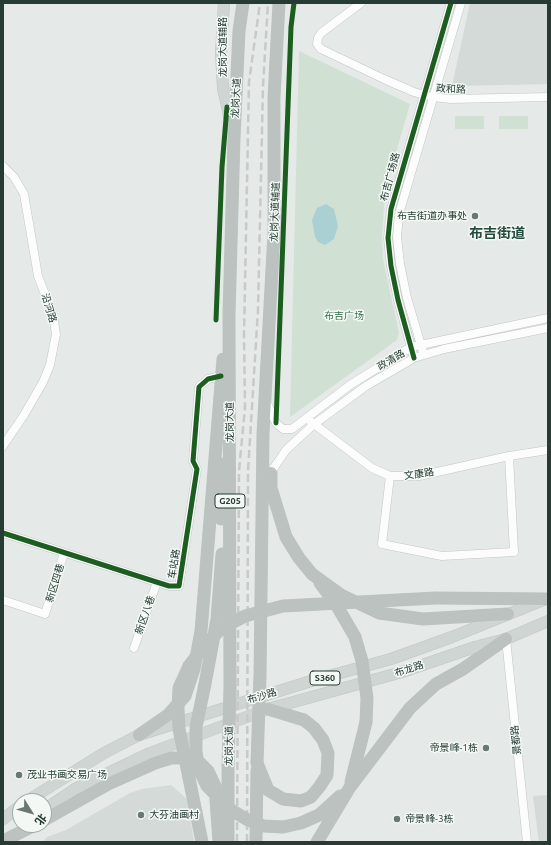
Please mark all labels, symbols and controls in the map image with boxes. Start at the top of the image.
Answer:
street label: 龙岗大道辅路 [217,17,229,77]
street label: 龙岗大道 [229,78,243,118]
street label: 政和路 [436,82,466,96]
street label: 布吉广场路 [378,151,402,203]
street label: 龙岗大道辅道 [268,182,282,242]
place label: 布吉街道办事处 [397,210,467,222]
marker: 布吉街道办事处 [470,211,480,221]
district label: 布吉街道 [469,225,525,241]
street label: 沿河路 [39,292,59,324]
park label: 布吉广场 [324,310,364,322]
street label: 政清路 [375,347,407,373]
street label: 龙岗大道 [224,402,236,442]
street label: 文康路 [403,466,435,482]
road number: G205 [215,494,245,508]
street label: 车站路 [166,548,182,580]
street label: 新区四巷 [43,562,67,604]
street label: 新区八巷 [133,594,157,636]
street label: 布龙路 [393,659,425,679]
road number: S360 [310,671,340,685]
street label: 布沙路 [246,686,278,706]
street label: 景都路 [508,724,524,756]
street label: 龙岗大道 [223,726,235,766]
place label: 帝景峰-1栋 [429,742,478,754]
marker: 帝景峰-1栋 [481,743,491,753]
place label: 茂业书画交易广场 [27,769,107,781]
marker: 茂业书画交易广场 [14,770,24,780]
north arrow [12,793,52,833]
place label: 大芬油画村 [149,809,199,821]
marker: 大芬油画村 [136,810,146,820]
text: 北 [33,812,49,828]
place label: 帝景峰-3栋 [405,813,454,825]
marker: 帝景峰-3栋 [392,814,402,824]

